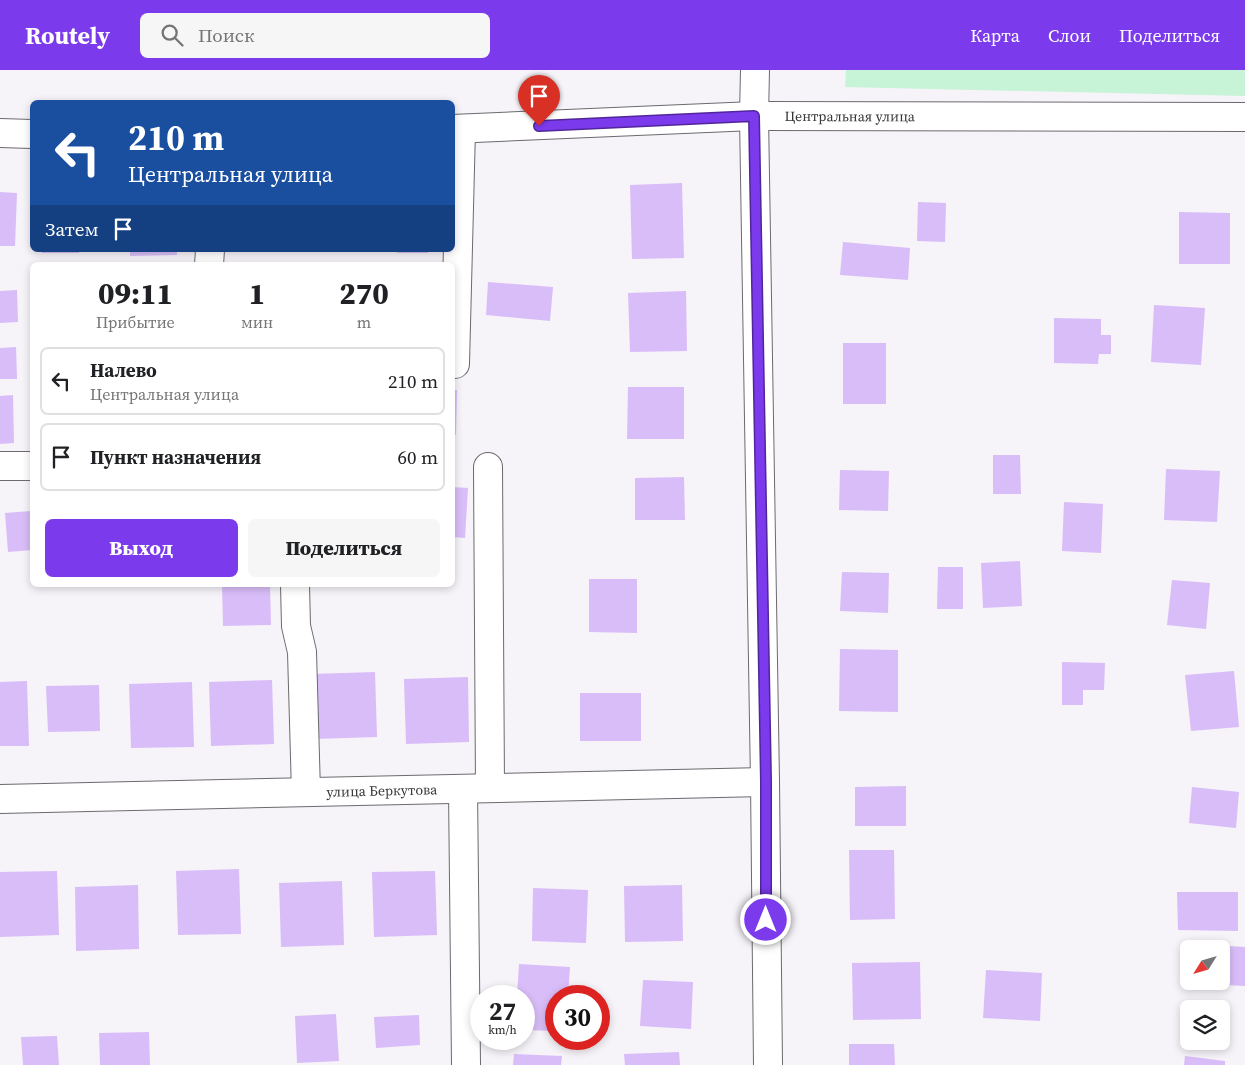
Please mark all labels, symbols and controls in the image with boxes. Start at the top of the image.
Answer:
search box [140,13,490,58]
text: Routely [25,19,110,52]
icon: search [158,21,186,49]
text: Поиск [198,22,255,48]
text: Карта [970,23,1020,48]
text: Слои [1048,23,1091,48]
text: Поделиться [1119,23,1220,48]
pin [518,75,560,126]
icon: arrive [525,82,553,110]
street label: Центральная улица [784,106,916,126]
text: 210 m [128,114,224,162]
icon: left [45,120,110,185]
text: Центральная улица [128,159,333,189]
icon: arrive [109,215,137,243]
text: Затем [45,216,99,242]
text: 09:11 [98,273,173,314]
text: 1 [249,273,265,314]
text: 270 [339,273,389,314]
text: Прибытие [96,311,175,333]
text: мин [241,311,273,333]
text: m [357,311,371,333]
text: Налево [90,357,157,383]
icon: left [47,367,75,395]
text: 210 m [388,368,438,394]
text: Центральная улица [90,383,239,405]
icon: arrive [47,443,75,471]
text: Пункт назначения [90,444,261,470]
text: 60 m [397,444,438,470]
button: Выход [45,519,238,577]
button: Поделиться [248,519,440,577]
street label: улица Беркутова [326,779,438,802]
position arrow [739,893,791,945]
north arrow [1180,940,1230,990]
map controls [1180,940,1230,1050]
speed limit sign: 30 [545,985,610,1050]
text: 27 [489,994,516,1028]
button: layers [1180,1000,1230,1050]
text: km/h [488,1022,517,1038]

